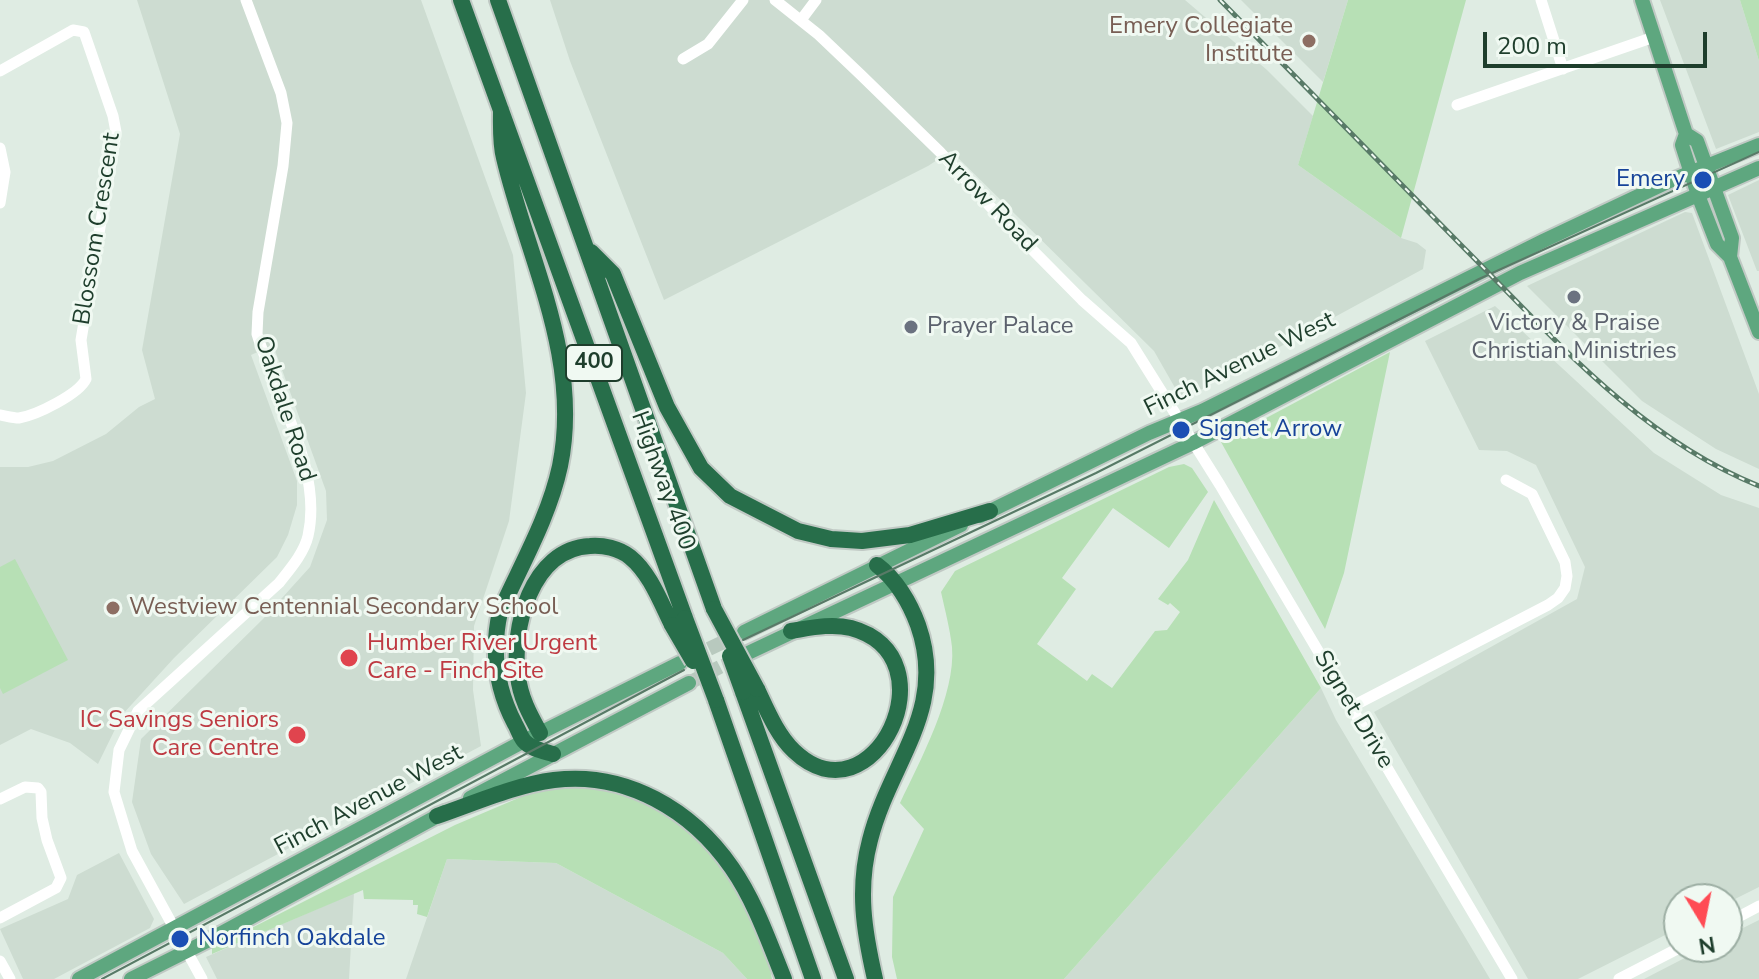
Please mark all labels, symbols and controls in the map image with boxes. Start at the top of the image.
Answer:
place label: Emery Collegiate Institute [1109,13,1293,69]
scale bar [1487,16,1711,66]
text: 200 m [1497,30,1567,62]
marker: Emery Collegiate Institute [1300,32,1318,50]
street label: Blossom Crescent [69,131,127,327]
street label: Arrow Road [932,145,1042,259]
place label: Emery [1616,166,1685,194]
marker: Emery [1692,169,1714,191]
marker: Victory & Praise Christian Ministries [1565,288,1583,306]
street label: Finch Avenue West [1140,306,1340,424]
place label: Victory & Praise Christian Ministries [1471,310,1677,366]
place label: Prayer Palace [927,313,1074,341]
marker: Prayer Palace [902,318,920,336]
street label: Oakdale Road [247,333,321,485]
road number: 400 [566,345,622,381]
street label: Highway 400 [624,408,700,554]
place label: Signet Arrow [1199,416,1342,444]
marker: Signet Arrow [1170,419,1192,441]
place label: Westview Centennial Secondary School [129,594,558,622]
marker: Westview Centennial Secondary School [104,599,122,617]
place label: Humber River Urgent Care - Finch Site [367,630,597,686]
street label: Signet Drive [1307,646,1399,774]
marker: Humber River Urgent Care - Finch Site [338,647,360,669]
place label: IC Savings Seniors Care Centre [80,707,279,763]
marker: IC Savings Seniors Care Centre [286,724,308,746]
street label: Finch Avenue West [270,739,468,863]
north arrow [1663,883,1743,963]
place label: Norfinch Oakdale [198,925,386,953]
marker: Norfinch Oakdale [169,928,191,950]
text: N [1696,928,1718,961]

